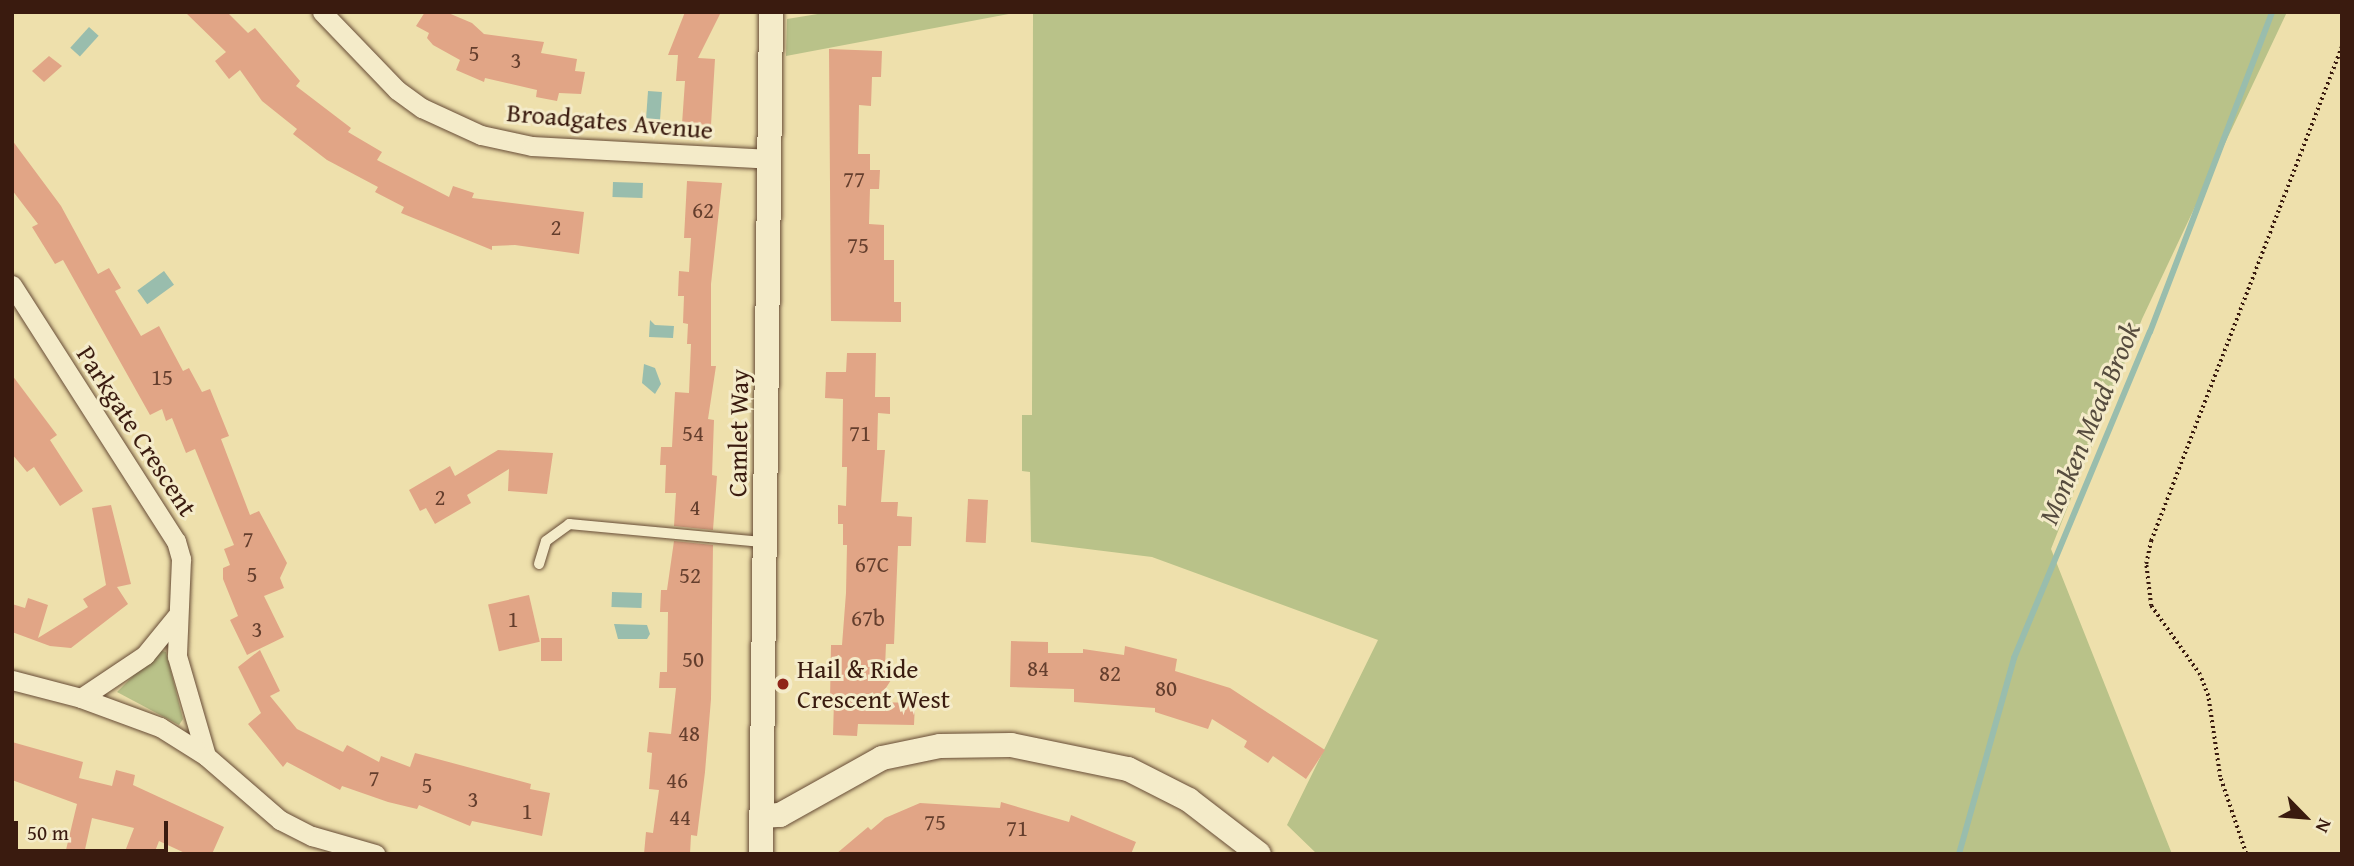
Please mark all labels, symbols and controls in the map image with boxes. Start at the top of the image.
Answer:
house number: 5 [468,39,480,67]
house number: 3 [510,46,522,74]
street label: Broadgates Avenue [506,96,714,146]
house number: 77 [843,165,865,193]
house number: 62 [692,196,714,224]
house number: 2 [550,213,562,241]
house number: 75 [847,231,869,259]
water label: Monken Mead Brook [2031,317,2147,529]
street label: Parkgate Crescent [70,340,204,522]
house number: 15 [151,363,173,391]
street label: Camlet Way [721,369,755,497]
house number: 54 [682,419,704,447]
house number: 71 [849,419,871,447]
house number: 2 [434,483,446,511]
house number: 4 [689,493,701,521]
house number: 7 [242,525,254,553]
house number: 67C [855,550,889,578]
house number: 5 [246,560,258,588]
house number: 52 [679,561,701,589]
house number: 67b [851,604,885,632]
house number: 1 [507,605,519,633]
house number: 3 [251,615,263,643]
house number: 50 [682,645,704,673]
place label: Hail & Ride Crescent West [797,653,950,714]
house number: 84 [1027,654,1049,682]
house number: 82 [1099,659,1121,687]
house number: 80 [1155,674,1177,702]
marker: Hail & Ride Crescent West [775,676,791,692]
house number: 48 [678,719,700,747]
house number: 7 [368,764,380,792]
house number: 46 [666,766,688,794]
house number: 5 [421,771,433,799]
north arrow [2270,782,2340,852]
house number: 3 [467,785,479,813]
house number: 1 [521,797,533,825]
house number: 44 [669,803,691,831]
scale bar [18,806,172,850]
house number: 75 [924,808,946,836]
house number: 71 [1006,814,1028,842]
text: N [2309,814,2339,838]
text: 50 m [27,817,69,848]

